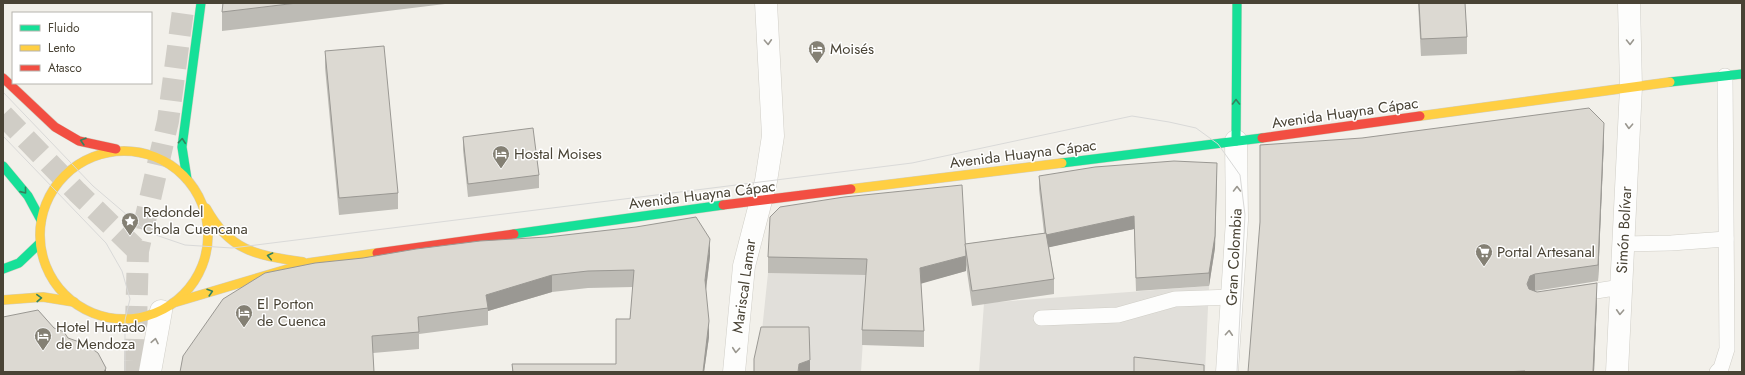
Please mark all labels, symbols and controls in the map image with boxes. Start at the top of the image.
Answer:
legend [12,12,152,84]
text: Fluido [48,19,80,37]
place label: Moisés [830,38,874,60]
text: Lento [48,39,76,57]
one-way arrow [764,39,773,45]
hotel icon: Moisés [807,39,827,64]
one-way arrow [1626,39,1634,45]
text: Atasco [48,59,82,77]
street label: Avenida Huayna Cápac [1270,92,1420,134]
one-way arrow [1232,99,1240,105]
one-way arrow [1625,123,1634,129]
street label: Avenida Huayna Cápac [948,134,1098,174]
one-way arrow [80,137,87,146]
one-way arrow [178,138,187,144]
place label: Hostal Moises [514,143,602,165]
hotel icon: Hostal Moises [491,144,511,169]
street label: Avenida Huayna Cápac [627,175,777,215]
street label: Simón Bolívar [1611,185,1637,274]
one-way arrow [1233,186,1241,192]
one-way arrow [20,187,27,194]
place label: Redondel Chola Cuencana [143,201,248,240]
street label: Gran Colombia [1220,208,1248,306]
place icon: Redondel Chola Cuencana [120,211,140,236]
street label: Mariscal Lamar [727,237,762,334]
place label: Portal Artesanal [1497,241,1595,263]
supermarket icon: Portal Artesanal [1474,242,1494,267]
one-way arrow [267,253,273,261]
one-way arrow [207,288,214,297]
one-way arrow [35,293,42,302]
place label: El Porton de Cuenca [257,293,326,332]
hotel icon: El Porton de Cuenca [234,303,254,328]
one-way arrow [1615,309,1624,315]
place label: Hotel Hurtado de Mendoza [56,316,146,355]
hotel icon: Hotel Hurtado de Mendoza [33,326,53,351]
one-way arrow [1225,330,1234,336]
one-way arrow [150,338,159,344]
one-way arrow [732,347,741,353]

